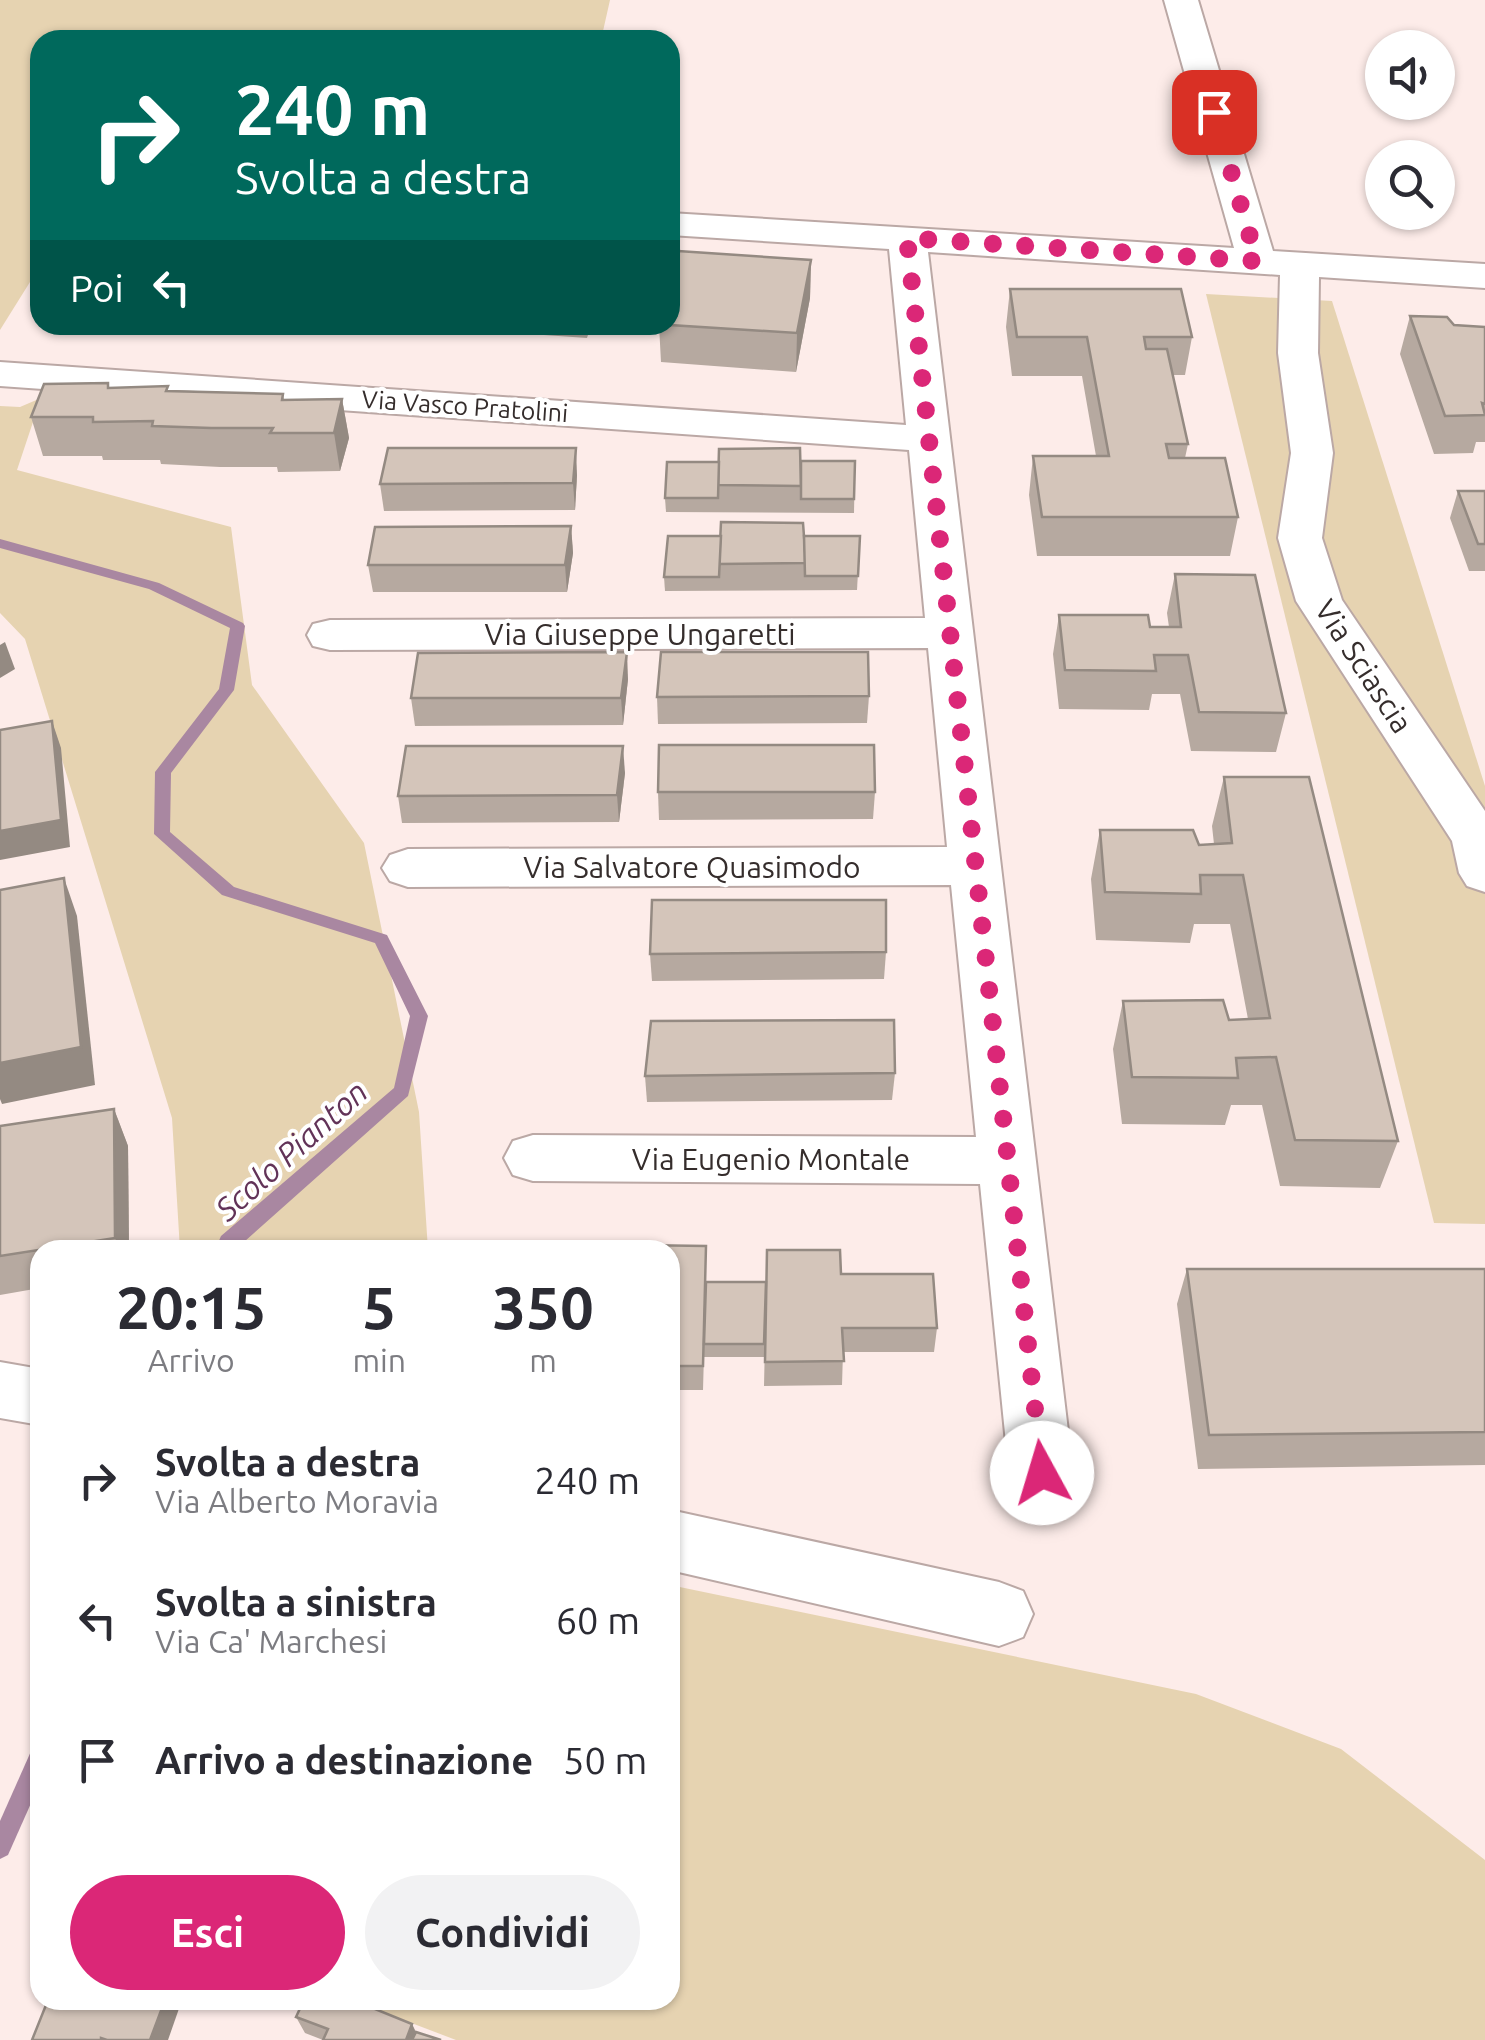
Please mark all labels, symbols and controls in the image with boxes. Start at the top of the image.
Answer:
map controls [1365,30,1455,230]
button: sound [1365,30,1455,120]
icon: right [70,70,200,200]
text: 240 m [235,70,430,148]
pin [1172,70,1257,155]
icon: arrive [1187,85,1242,140]
button: search [1365,140,1455,230]
text: Svolta a destra [235,152,531,203]
icon: left [144,260,199,315]
text: Poi [70,267,124,309]
street label: Via Vasco Pratolini [361,385,569,427]
street label: Via Sciascia [1308,593,1420,739]
street label: Via Giuseppe Ungaretti [484,617,796,651]
street label: Via Salvatore Quasimodo [523,850,861,884]
water label: Scolo Pianton [207,1073,374,1228]
street label: Via Eugenio Montale [632,1142,910,1176]
text: 20:15 [116,1273,266,1340]
text: 5 [362,1273,396,1340]
text: 350 [492,1273,594,1340]
text: Arrivo [148,1342,235,1378]
text: min [352,1342,406,1378]
text: m [529,1342,557,1378]
position arrow [990,1421,1094,1525]
text: Svolta a destra [155,1441,420,1483]
icon: right [70,1453,125,1508]
text: 240 m [534,1459,640,1501]
text: Via Alberto Moravia [155,1483,439,1519]
text: Svolta a sinistra [155,1581,437,1623]
icon: left [70,1593,125,1648]
text: 60 m [556,1599,640,1641]
text: Via Ca' Marchesi [155,1623,387,1659]
icon: arrive [70,1733,125,1788]
text: Arrivo a destinazione [155,1739,533,1781]
text: 50 m [563,1739,647,1781]
button: Esci [70,1875,345,1990]
button: Condividi [365,1875,640,1990]

